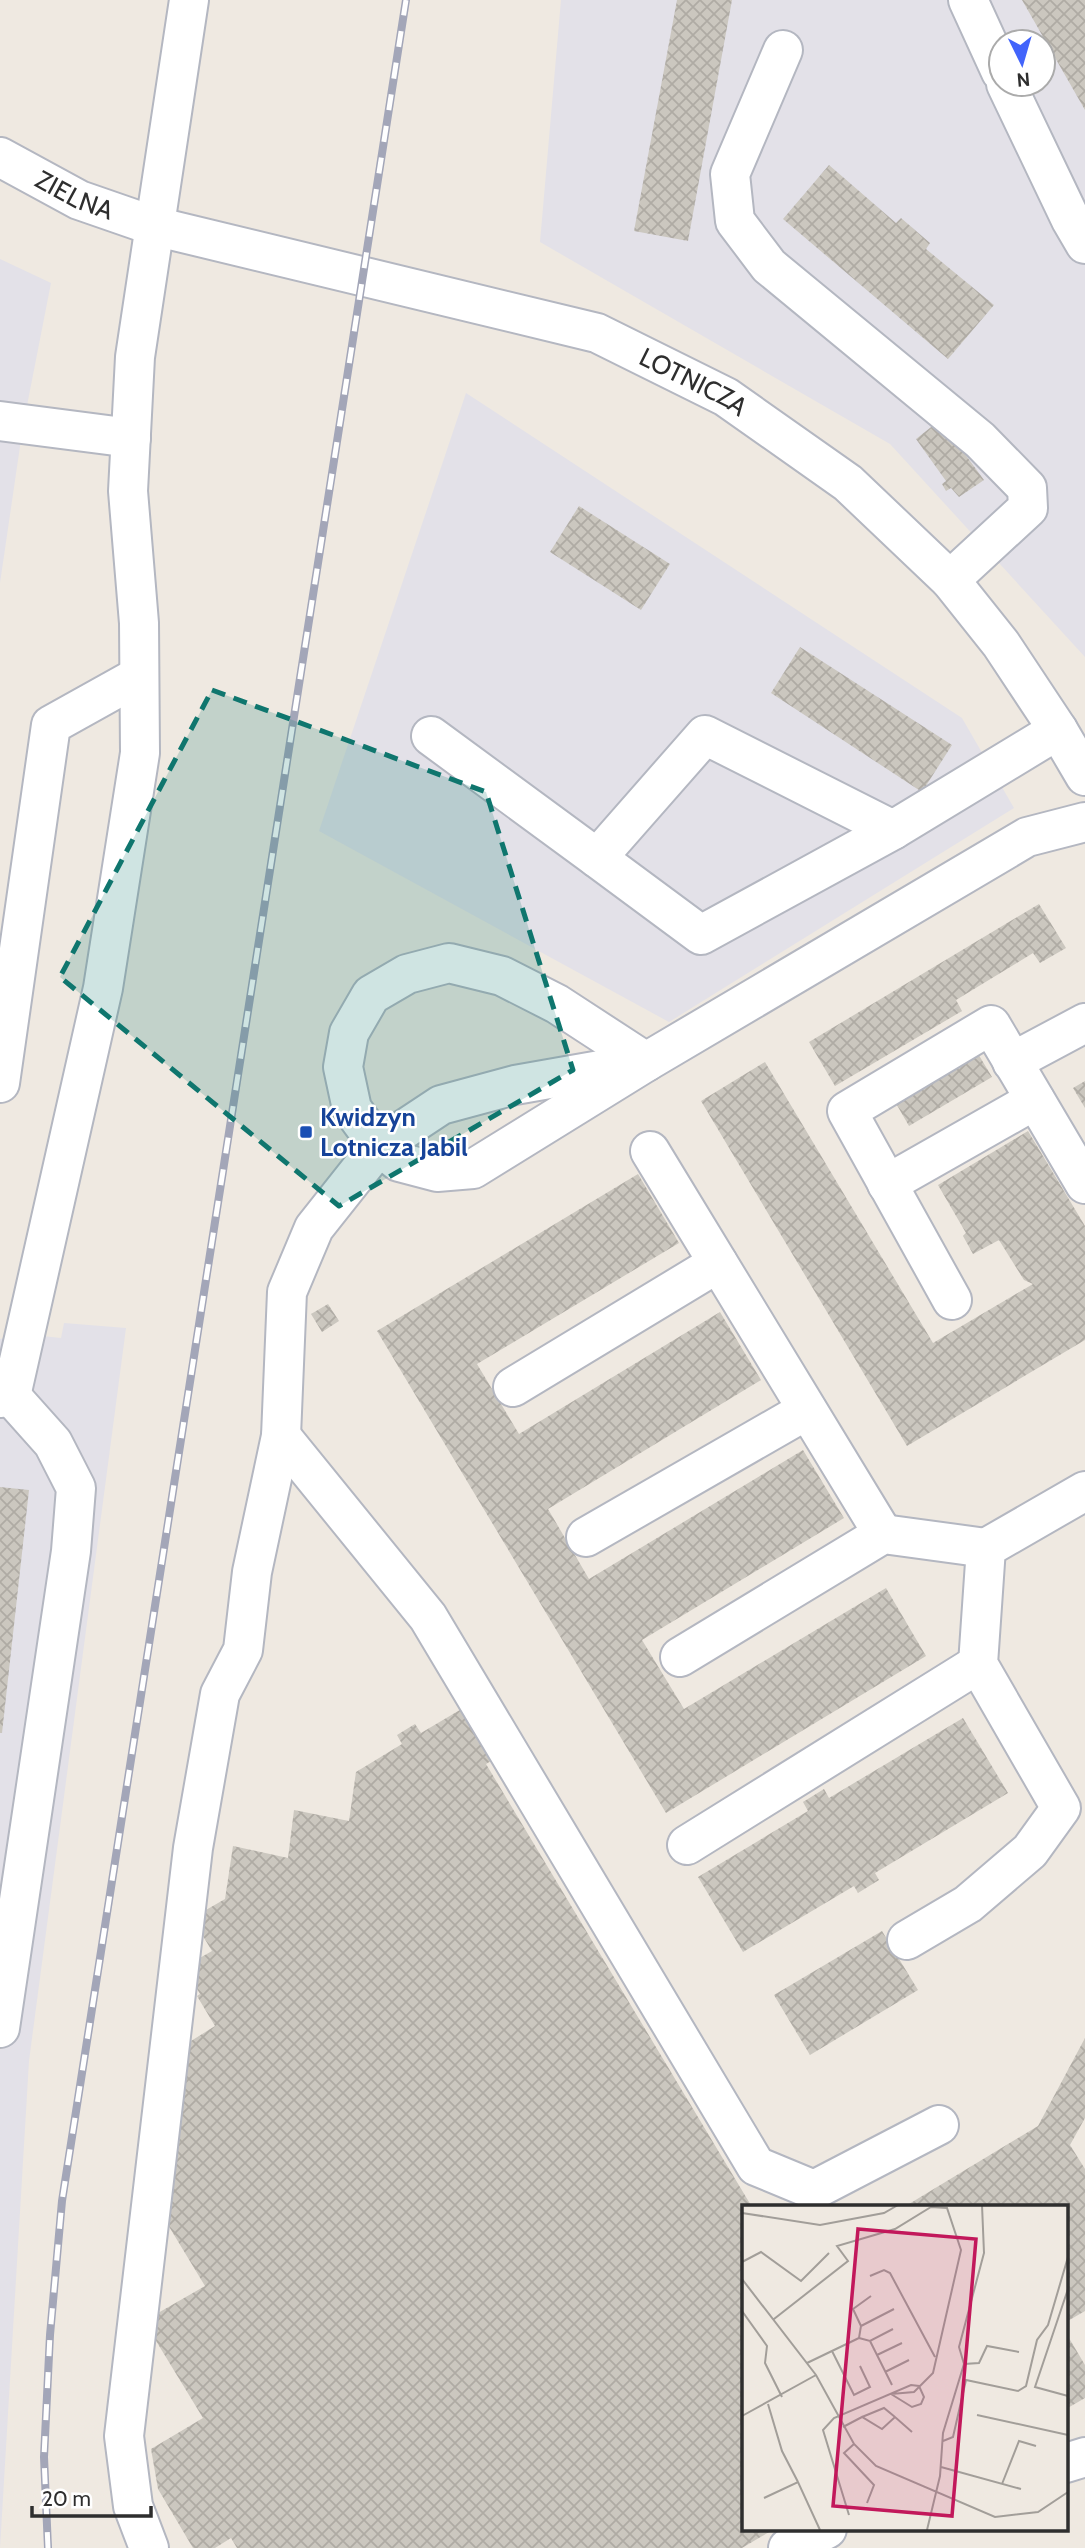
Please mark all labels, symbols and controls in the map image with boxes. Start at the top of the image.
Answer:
north arrow [987,28,1057,98]
text: N [1016,67,1031,91]
street label: ZIELNA [30,163,118,227]
street label: LOTNICZA [634,341,754,423]
place label: Kwidzyn Lotnicza Jabil [320,1101,468,1163]
marker: Kwidzyn Lotnicza Jabil [298,1124,314,1140]
inset map [742,2205,1068,2530]
scale bar [32,2474,150,2518]
text: 20 m [42,2486,91,2511]

